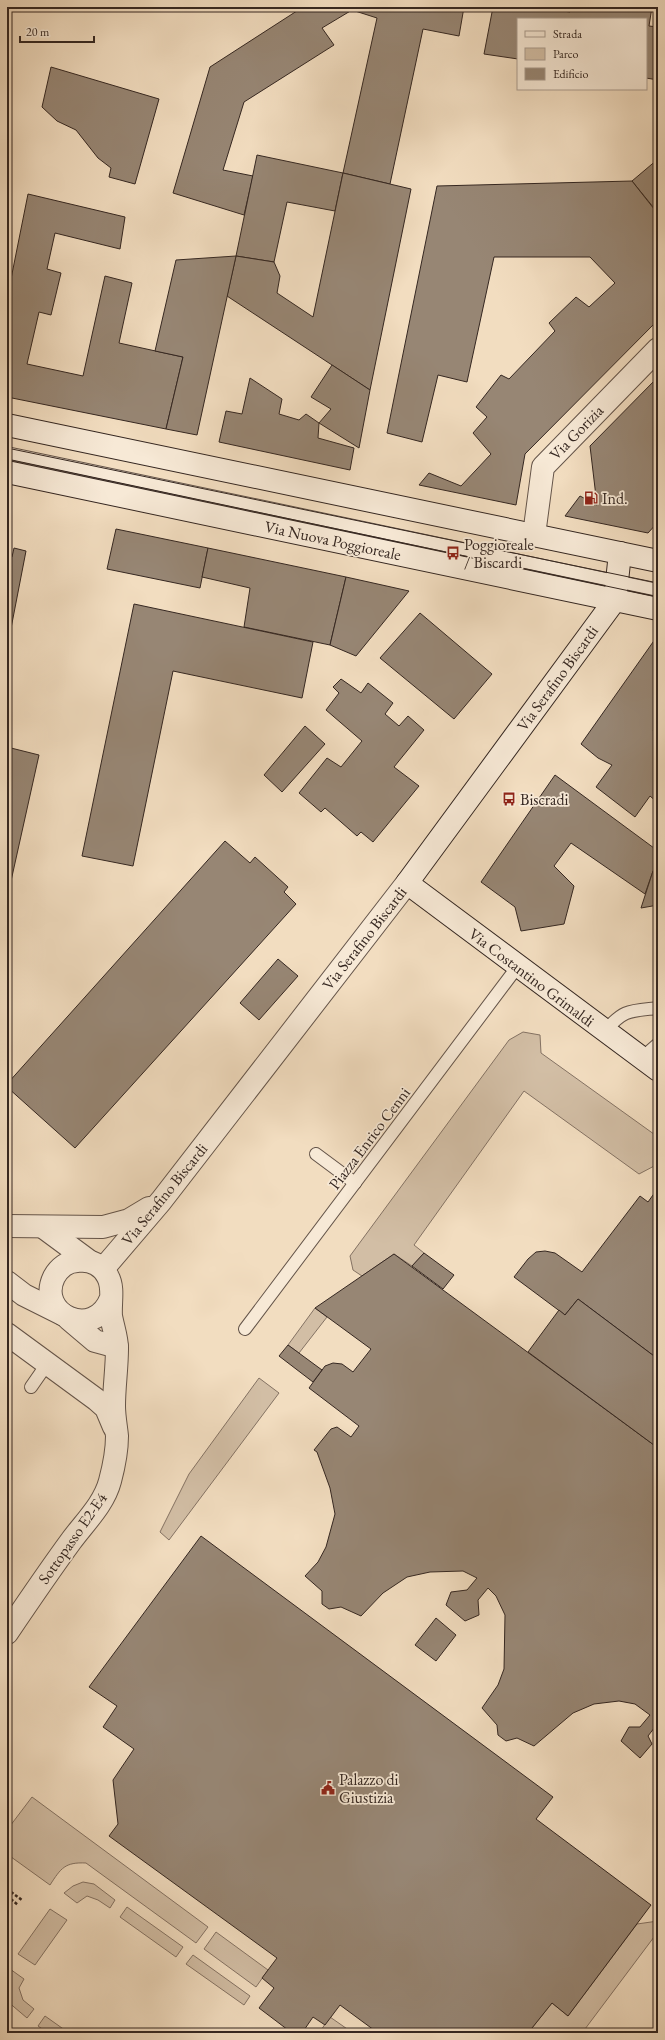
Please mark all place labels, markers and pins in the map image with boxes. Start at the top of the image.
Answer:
place label: Ind. [602,488,628,509]
fuel station icon: Ind. [583,490,599,506]
place label: Poggioreale / Biscardi [464,534,534,573]
bus stop icon: Poggioreale / Biscardi [445,545,461,561]
place label: Biscradi [520,789,569,810]
bus stop icon: Biscradi [501,791,517,807]
place label: Palazzo di Giustizia [339,1769,399,1808]
public building icon: Palazzo di Giustizia [320,1780,336,1796]

